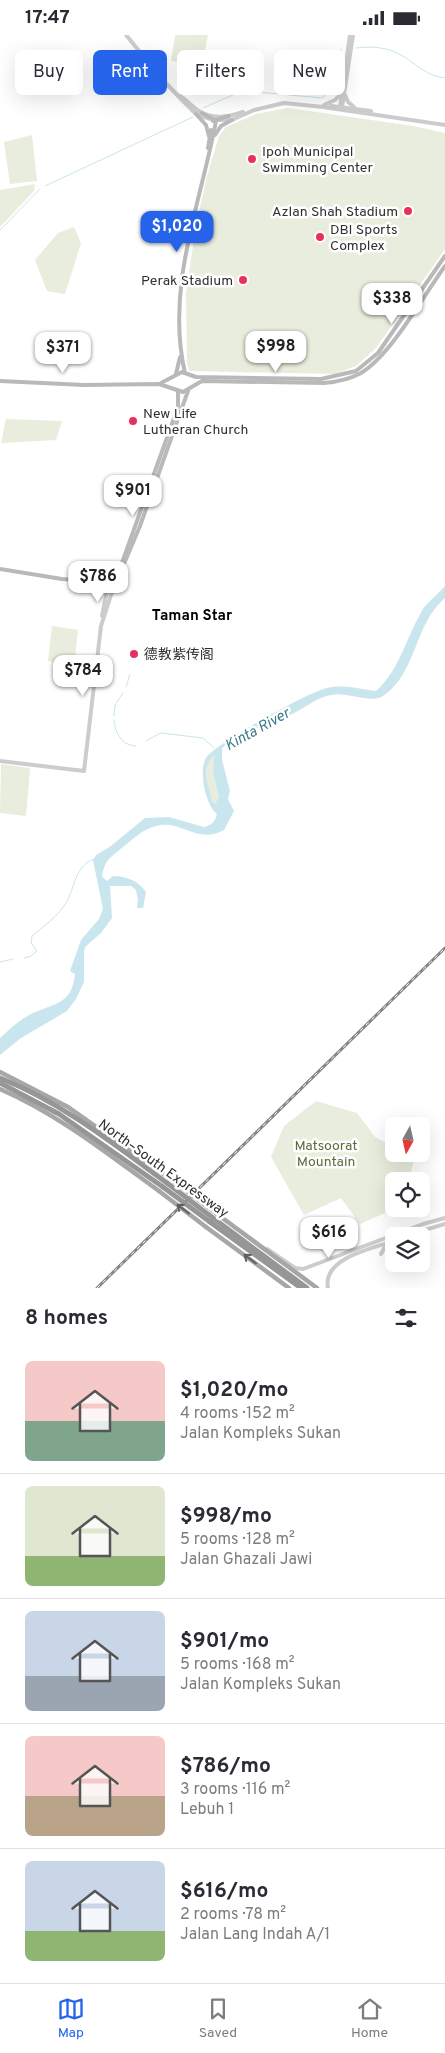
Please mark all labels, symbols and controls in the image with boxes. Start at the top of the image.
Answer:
text: 17:47 [25,6,70,30]
chip: Buy [15,50,83,95]
chip: Rent [93,50,167,95]
chip: Filters [177,50,264,95]
chip: New [274,50,345,95]
place label: Ipoh Municipal Swimming Center [262,144,373,177]
marker: Ipoh Municipal Swimming Center [246,153,258,165]
place label: Azlan Shah Stadium [272,204,398,221]
marker: Azlan Shah Stadium [402,205,414,217]
pin: $1,020 [136,211,218,253]
text: $1,020 [151,217,203,237]
place label: DBI Sports Complex [330,222,398,255]
marker: DBI Sports Complex [314,231,326,243]
place label: Perak Stadium [141,273,233,290]
marker: Perak Stadium [237,274,249,286]
pin: $338 [362,283,422,325]
text: $338 [373,289,411,309]
pin: $371 [33,331,93,374]
pin: $998 [246,331,306,373]
text: $998 [256,337,296,357]
text: $371 [46,338,80,358]
place label: New Life Lutheran Church [143,406,248,439]
marker: New Life Lutheran Church [127,415,139,427]
pin: $901 [103,475,163,517]
text: $901 [115,481,151,501]
pin: $786 [68,561,128,603]
text: $786 [79,567,117,587]
district label: Taman Star [152,607,233,626]
place label: 德教紫传阁 [144,646,214,664]
marker: 德教紫传阁 [128,648,140,660]
pin: $784 [53,655,113,697]
text: $784 [64,661,102,681]
water label: Kinta River [222,704,295,756]
street label: North–South Expressway [95,1116,232,1222]
north arrow [385,1117,430,1163]
map controls [385,1117,430,1272]
park label: Matsoorat Mountain [295,1138,357,1171]
button: locate [385,1172,430,1217]
one-way arrow [176,1204,190,1214]
pin: $616 [299,1217,359,1259]
text: $616 [311,1223,347,1243]
button: layers [385,1227,430,1272]
one-way arrow [243,1254,257,1264]
icon: filters [392,1304,420,1332]
text: 8 homes [25,1305,108,1332]
text: $1,020/mo [180,1377,288,1404]
icon: home [65,1381,125,1441]
text: 4 rooms · 152 m² [180,1404,295,1424]
text: Jalan Kompleks Sukan [180,1424,341,1444]
text: $998/mo [180,1503,272,1530]
icon: home [65,1506,125,1566]
text: 5 rooms · 128 m² [180,1530,295,1550]
text: Jalan Ghazali Jawi [180,1550,312,1570]
text: $901/mo [180,1628,269,1655]
icon: home [65,1631,125,1691]
text: 5 rooms · 168 m² [180,1655,295,1675]
text: Jalan Kompleks Sukan [180,1675,341,1695]
text: $786/mo [180,1753,271,1780]
icon: home [65,1756,125,1816]
text: 3 rooms · 116 m² [180,1780,290,1800]
text: Lebuh 1 [180,1800,234,1820]
text: $616/mo [180,1878,268,1905]
icon: home [65,1881,125,1941]
text: 2 rooms · 78 m² [180,1905,286,1925]
text: Jalan Lang Indah A/1 [180,1925,330,1945]
tab: Map [57,1995,85,2042]
tab: Saved [199,1995,237,2042]
tab: Home [351,1995,388,2042]

